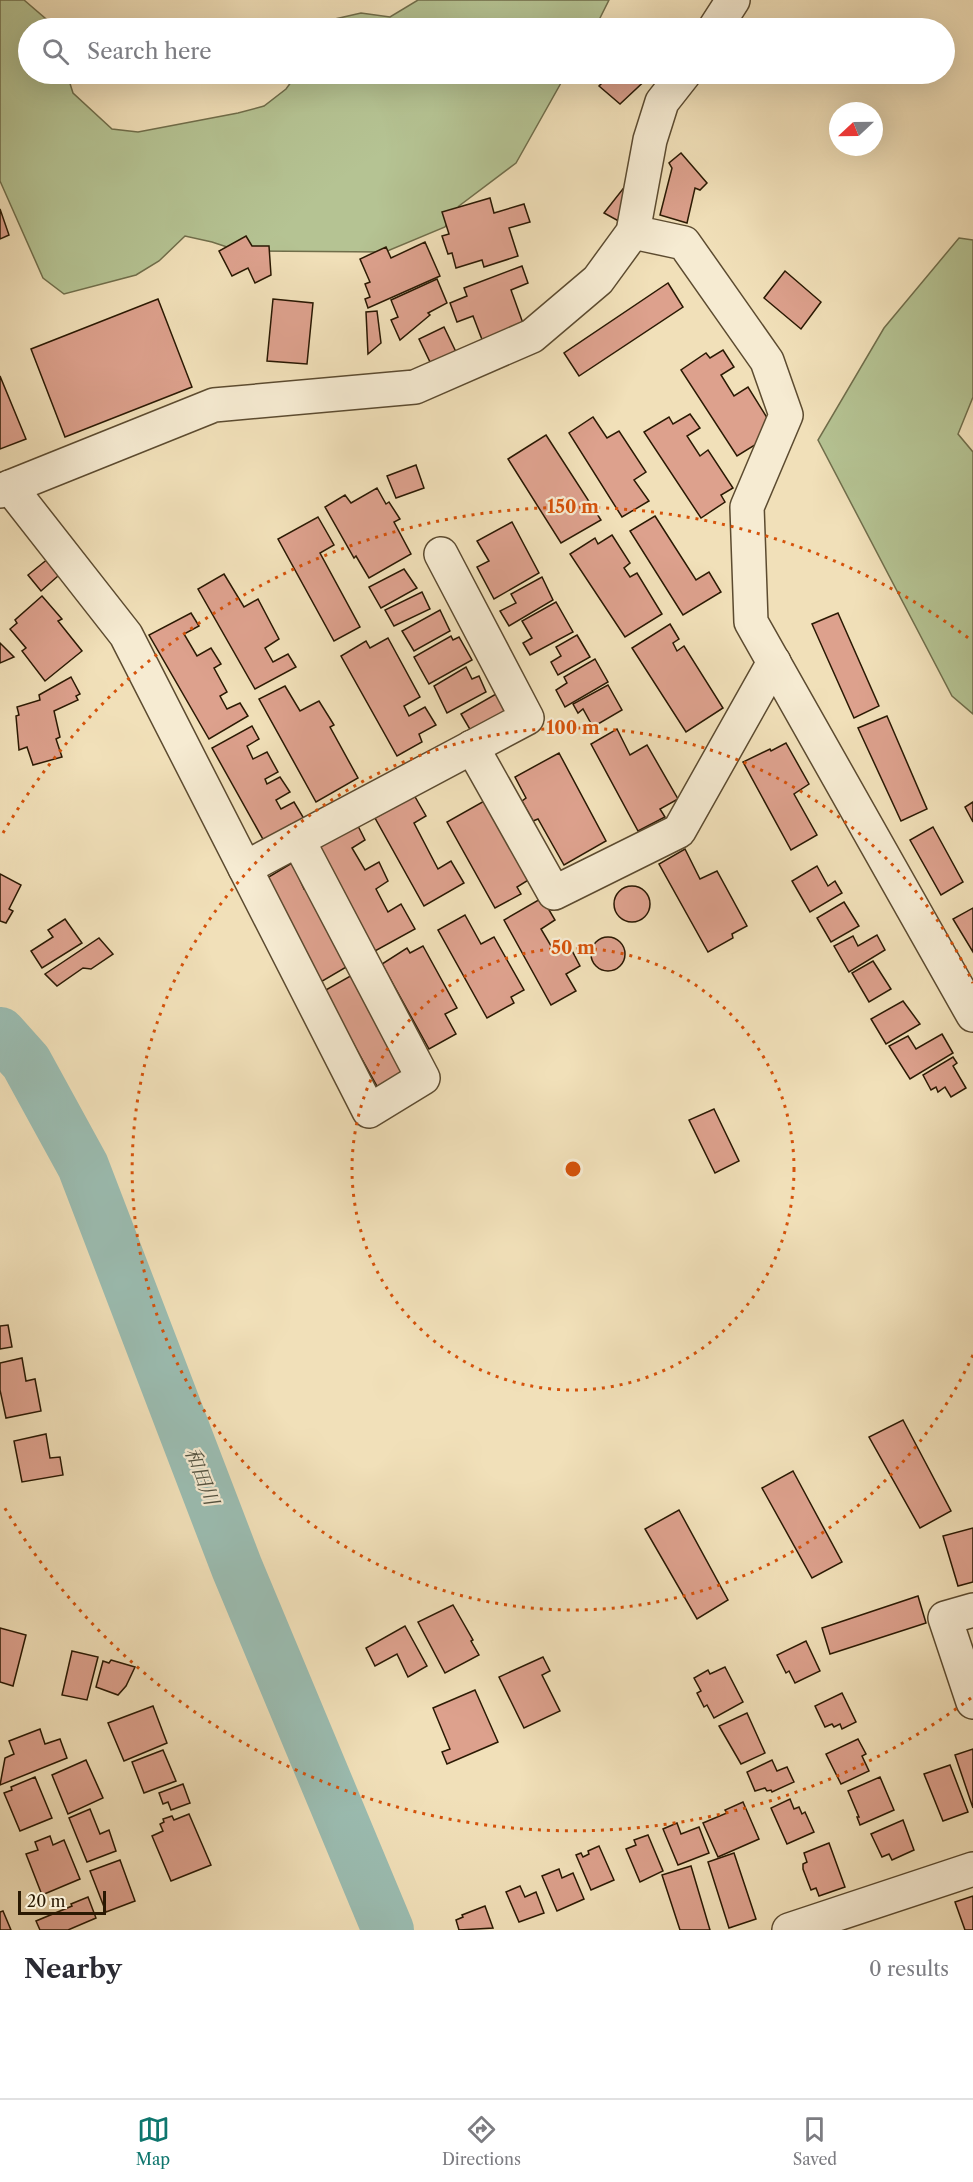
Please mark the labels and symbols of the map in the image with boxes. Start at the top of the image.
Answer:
north arrow [829,102,883,156]
text: 150 m [547,496,599,518]
text: 100 m [546,717,600,739]
text: 50 m [551,937,595,959]
centre of rings [563,1159,583,1179]
water label: 和田川 [180,1444,225,1510]
scale bar [18,1888,106,1916]

